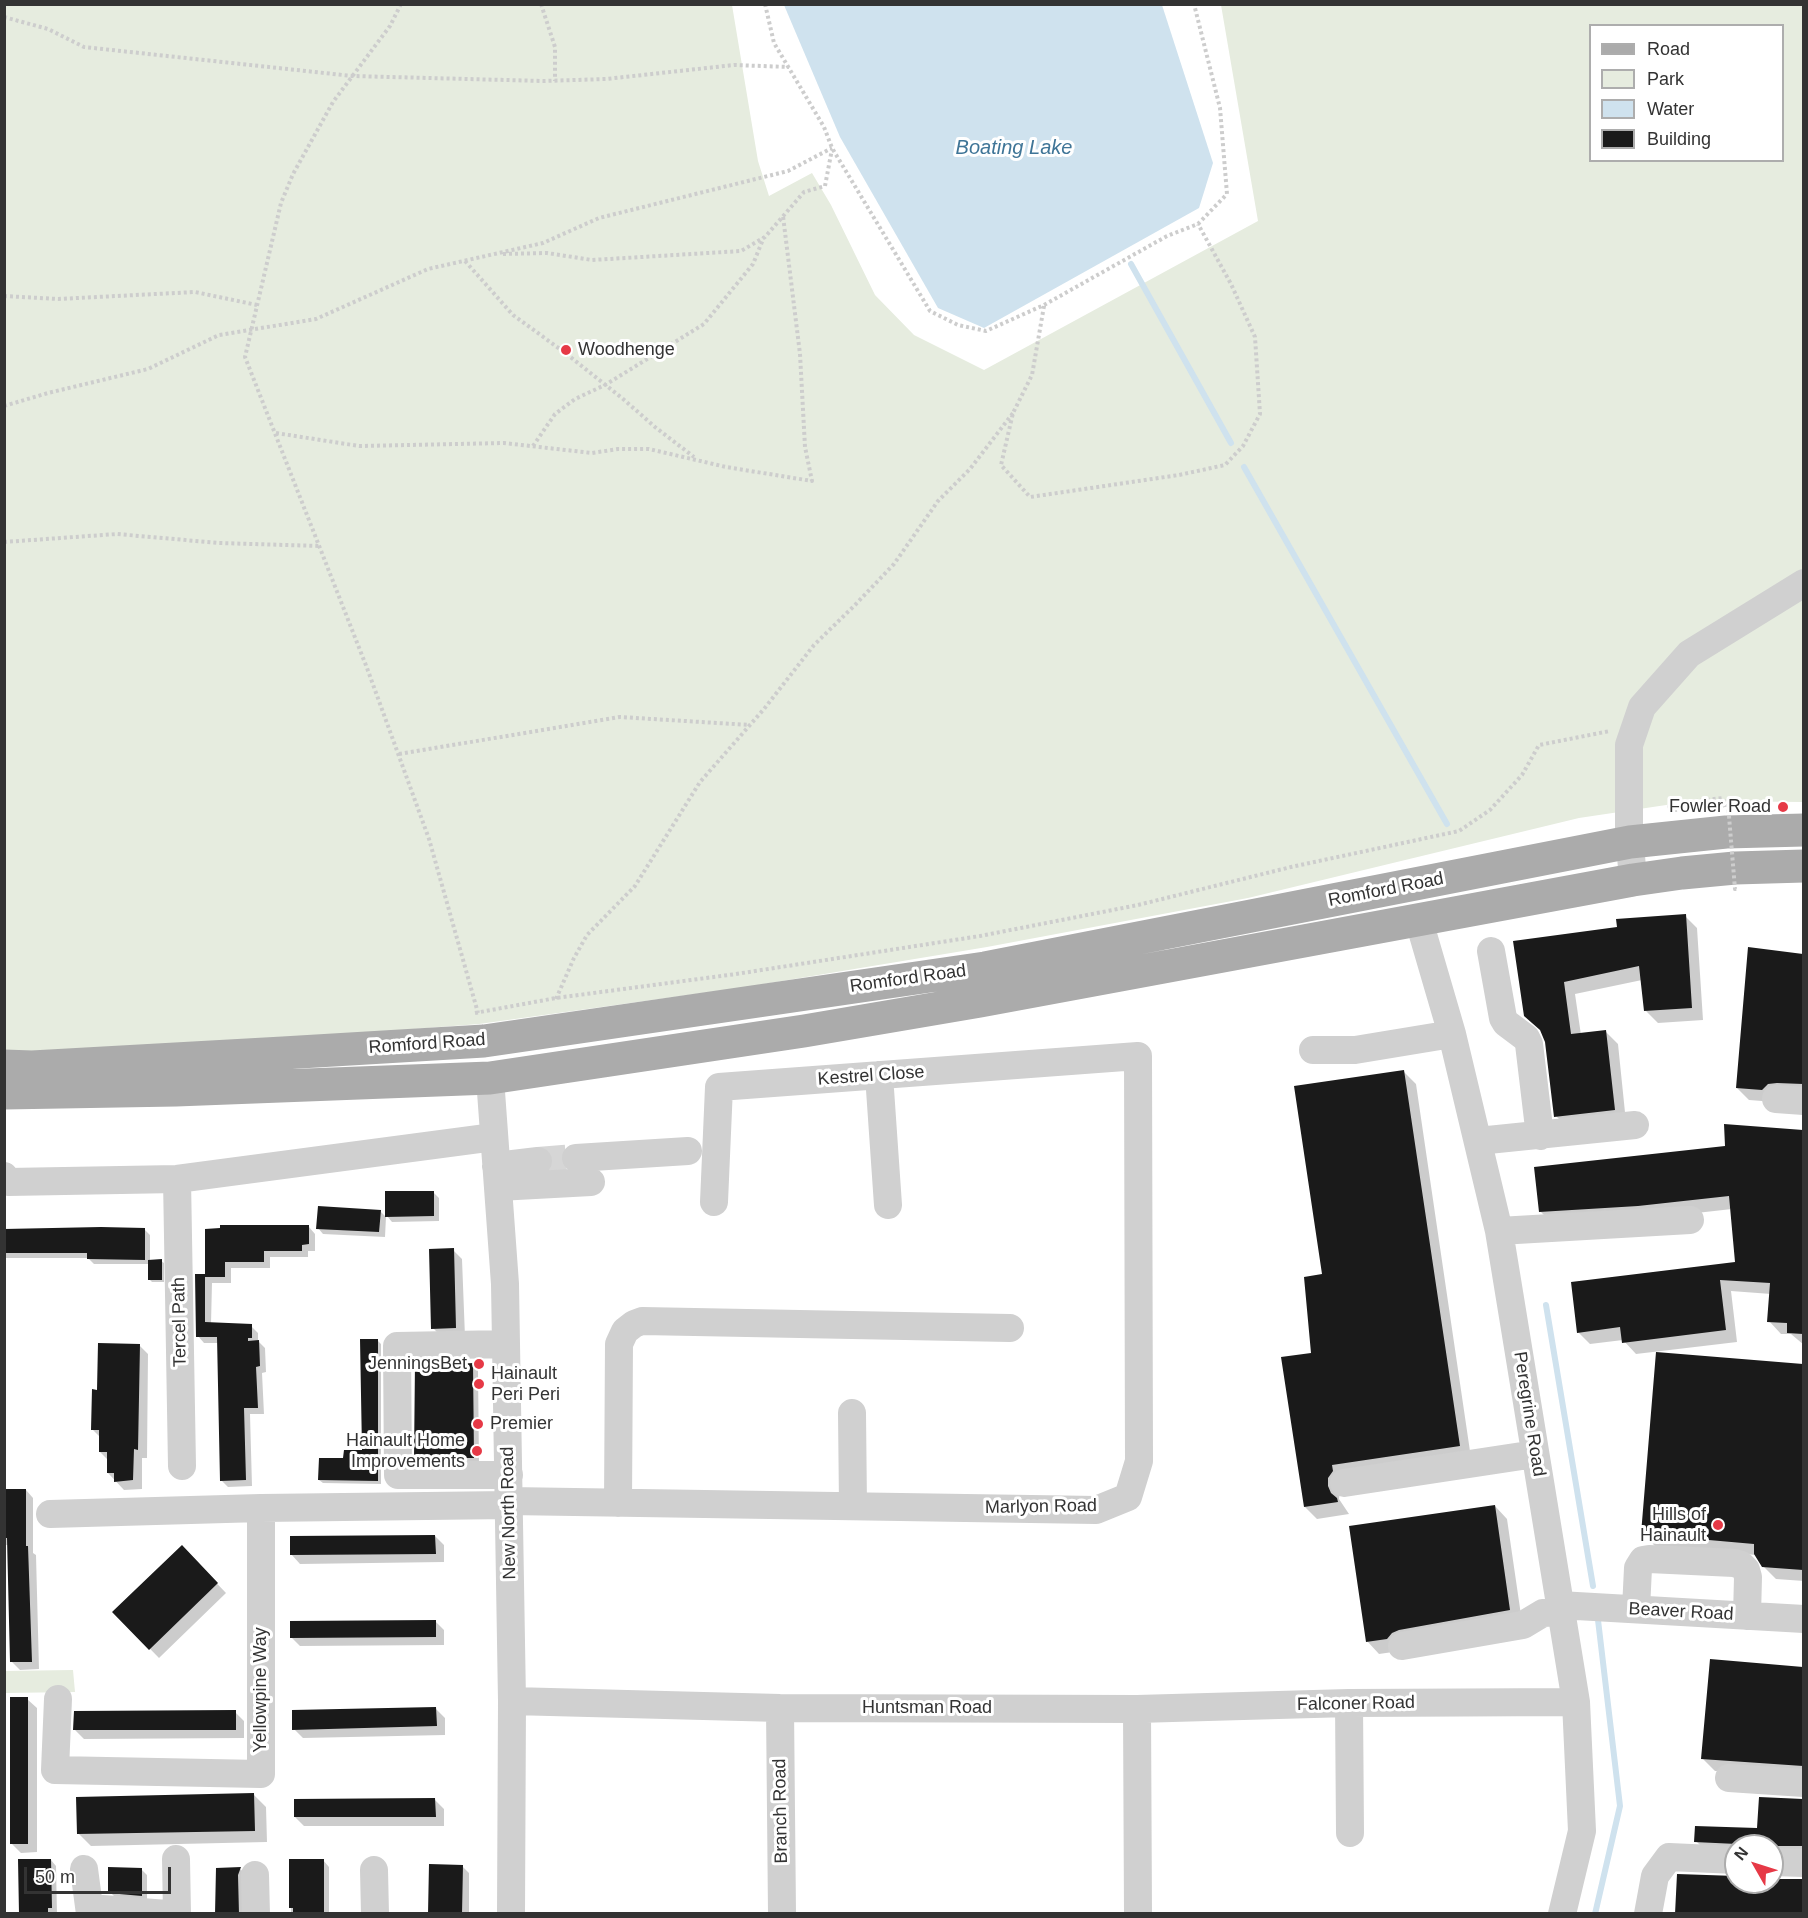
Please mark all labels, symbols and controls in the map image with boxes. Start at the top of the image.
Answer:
legend [1589,24,1784,162]
text: Road [1647,39,1690,59]
text: Park [1647,69,1684,89]
text: Water [1647,99,1694,119]
text: Building [1647,129,1711,149]
water label: Boating Lake [956,136,1072,160]
place label: Woodhenge [578,339,675,361]
marker: Woodhenge [559,343,573,357]
place label: Fowler Road [1669,796,1771,818]
marker: Fowler Road [1776,800,1790,814]
street label: Romford Road [1326,868,1446,912]
street label: Romford Road [849,960,967,998]
street label: Romford Road [368,1029,486,1059]
street label: Kestrel Close [817,1061,925,1091]
street label: Tercel Path [168,1277,192,1367]
street label: Peregrine Road [1508,1350,1550,1478]
place label: JenningsBet [368,1353,467,1375]
marker: JenningsBet [472,1357,486,1371]
place label: Hainault Peri Peri [491,1363,560,1406]
marker: Hainault Peri Peri [472,1377,486,1391]
place label: Premier [490,1413,553,1435]
marker: Premier [471,1417,485,1431]
place label: Hainault Home Improvements [346,1430,465,1472]
marker: Hainault Home Improvements [470,1444,484,1458]
street label: New North Road [497,1446,521,1580]
street label: Marlyon Road [985,1495,1097,1519]
place label: Hills of Hainault [1640,1504,1706,1546]
marker: Hills of Hainault [1711,1518,1725,1532]
street label: Beaver Road [1628,1598,1734,1626]
street label: Yellowpine Way [250,1627,272,1753]
street label: Falconer Road [1297,1692,1415,1716]
street label: Huntsman Road [862,1697,992,1719]
street label: Branch Road [769,1758,793,1864]
north arrow [1724,1834,1784,1894]
text: N [1731,1844,1751,1863]
scale bar [27,1855,174,1893]
text: 50 m [35,1867,75,1887]

